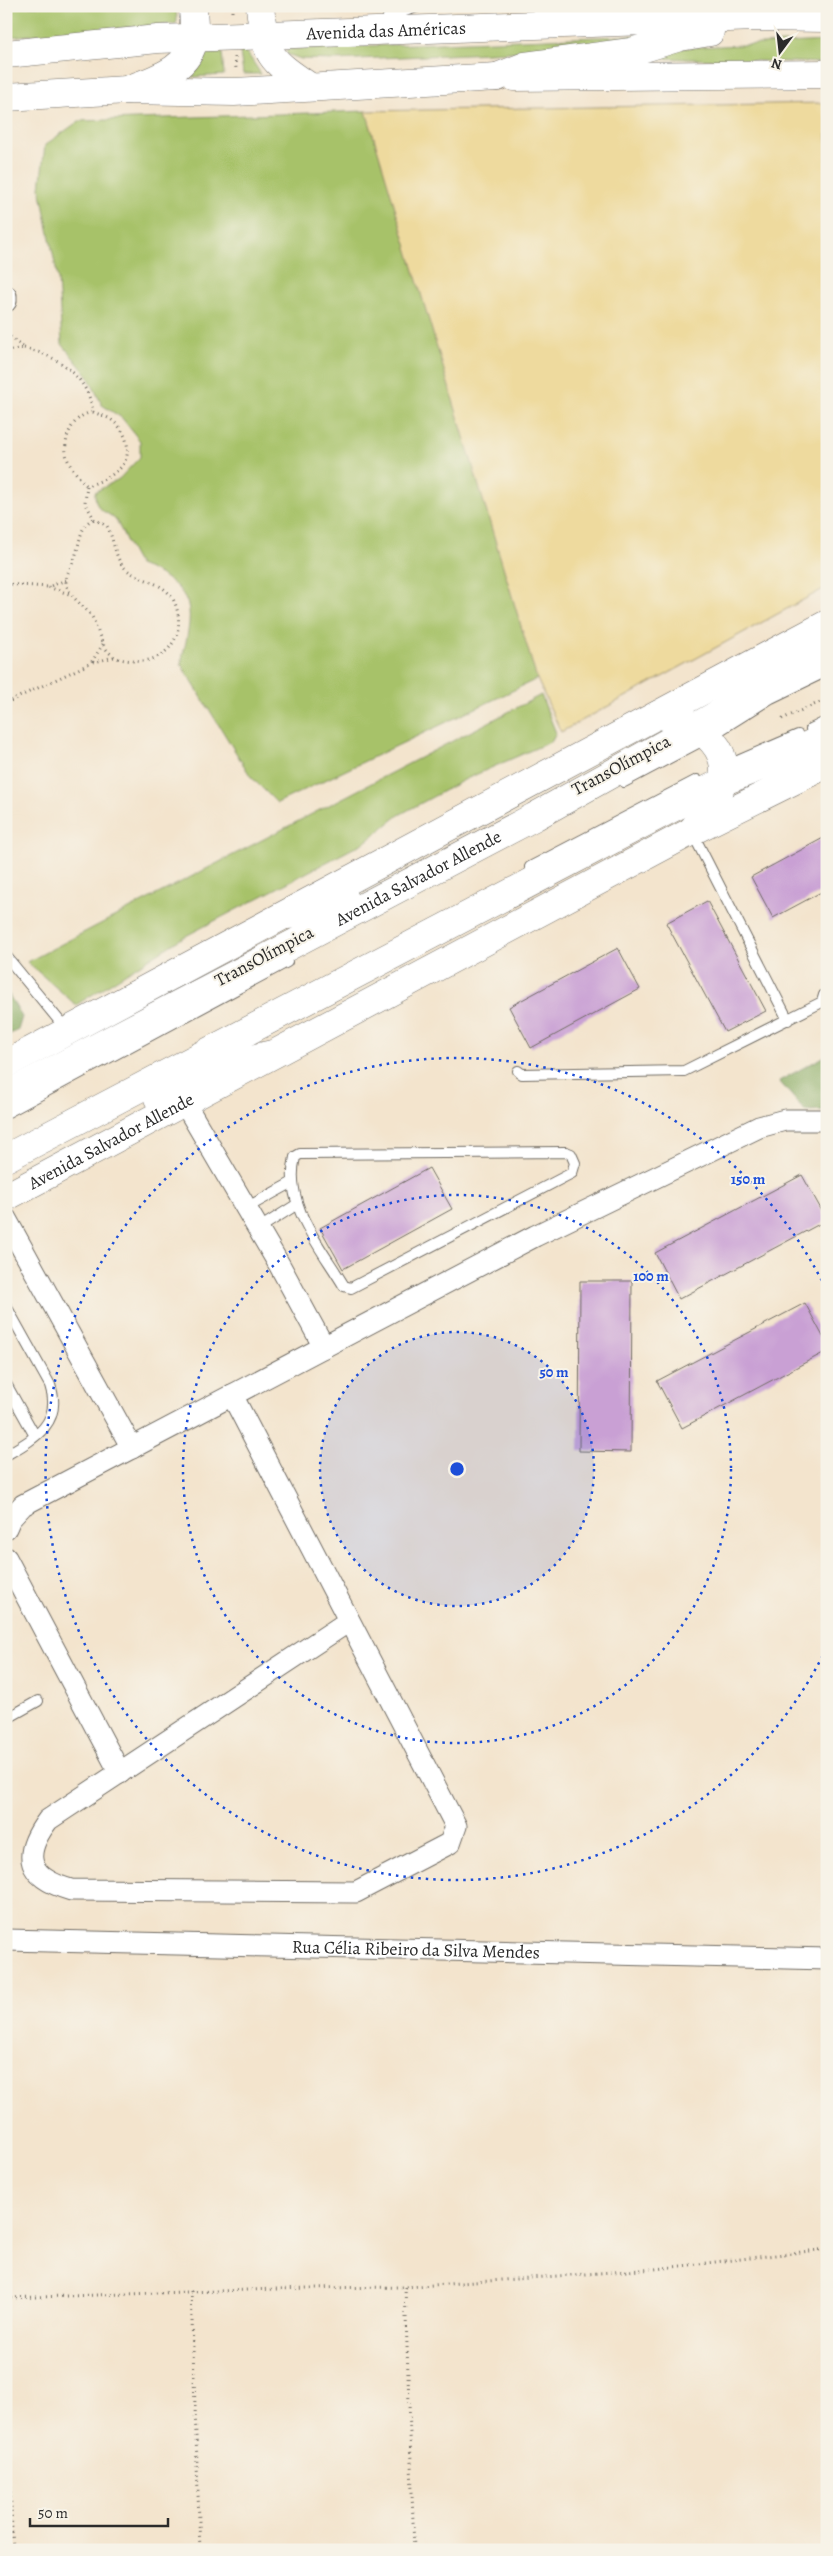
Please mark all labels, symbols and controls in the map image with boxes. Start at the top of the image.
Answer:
street label: Avenida das Américas [305,16,466,46]
north arrow [756,28,806,78]
text: N [769,54,784,75]
street label: TransOlímpica [567,729,675,801]
street label: Avenida Salvador Allende [330,824,506,932]
street label: TransOlímpica [210,920,318,992]
street label: Avenida Salvador Allende [23,1087,198,1195]
text: 150 m [731,1169,766,1189]
text: 100 m [633,1266,669,1286]
text: 50 m [539,1362,569,1382]
centre of rings [448,1460,466,1478]
street label: Rua Célia Ribeiro da Silva Mendes [292,1935,540,1964]
scale bar [30,2496,168,2528]
text: 50 m [38,2503,68,2523]

